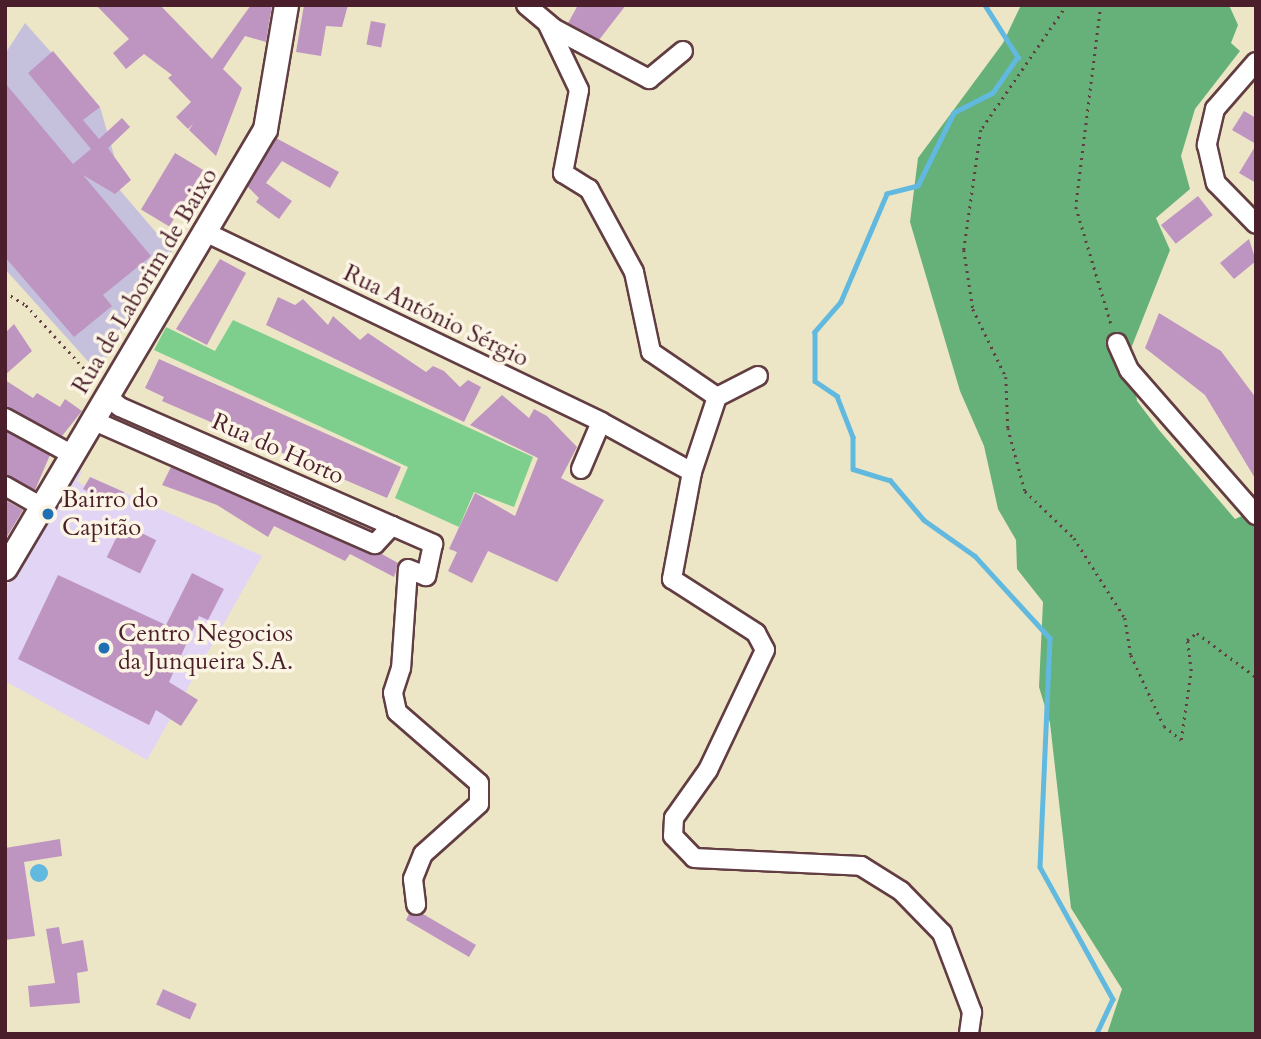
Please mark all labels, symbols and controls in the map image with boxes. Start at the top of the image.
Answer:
street label: Rua de Laborim de Baixo [66,163,224,399]
street label: Rua António Sérgio [339,259,533,373]
street label: Rua do Horto [208,407,348,491]
place label: Bairro do Capitão [62,486,158,542]
marker: Bairro do Capitão [40,506,56,522]
place label: Centro Negocios da Junqueira S.A. [118,620,293,676]
marker: Centro Negocios da Junqueira S.A. [96,640,112,656]

